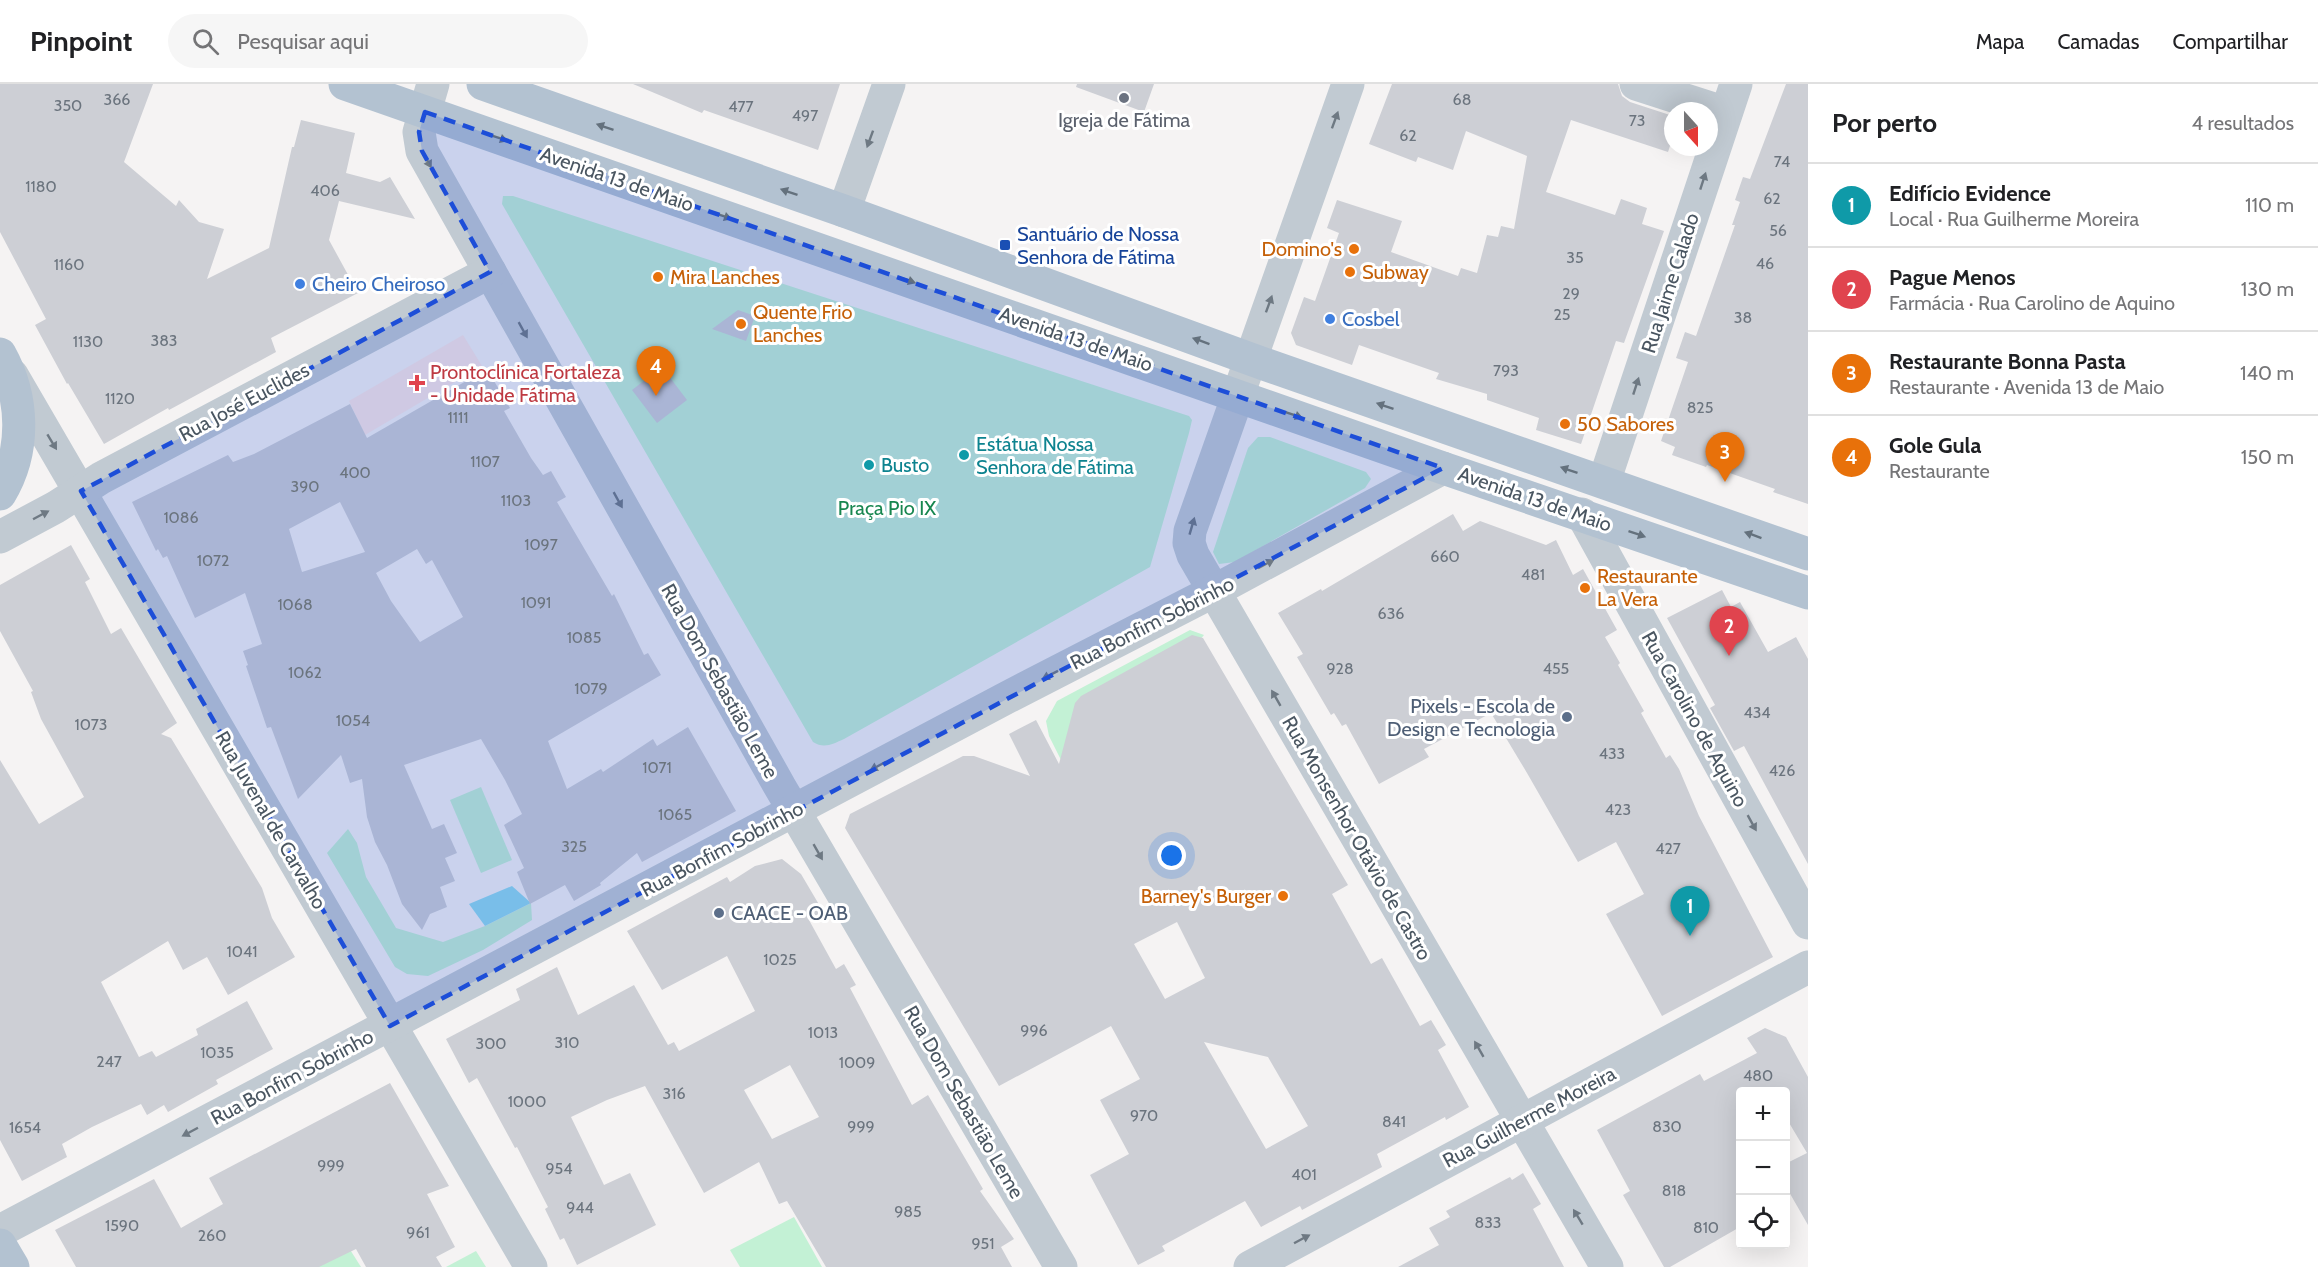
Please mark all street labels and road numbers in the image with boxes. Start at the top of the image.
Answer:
street label: Avenida 13 de Maio [537,141,697,217]
street label: Rua Jaime Calado [1636,210,1704,356]
street label: Avenida 13 de Maio [996,301,1156,377]
street label: Rua José Euclides [175,358,313,446]
street label: Avenida 13 de Maio [1455,461,1615,537]
street label: Rua Bonfim Sobrinho [1066,571,1238,675]
street label: Rua Dom Sebastião Leme [656,580,784,782]
street label: Rua Carolino de Aquino [1637,627,1753,811]
street label: Rua Monsenhor Otávio de Castro [1277,712,1437,964]
street label: Rua Juvenal de Carvalho [210,727,332,913]
street label: Rua Bonfim Sobrinho [637,796,807,902]
street label: Rua Dom Sebastião Leme [899,1001,1029,1203]
street label: Rua Bonfim Sobrinho [207,1024,377,1130]
street label: Rua Guilherme Moreira [1439,1061,1620,1173]

